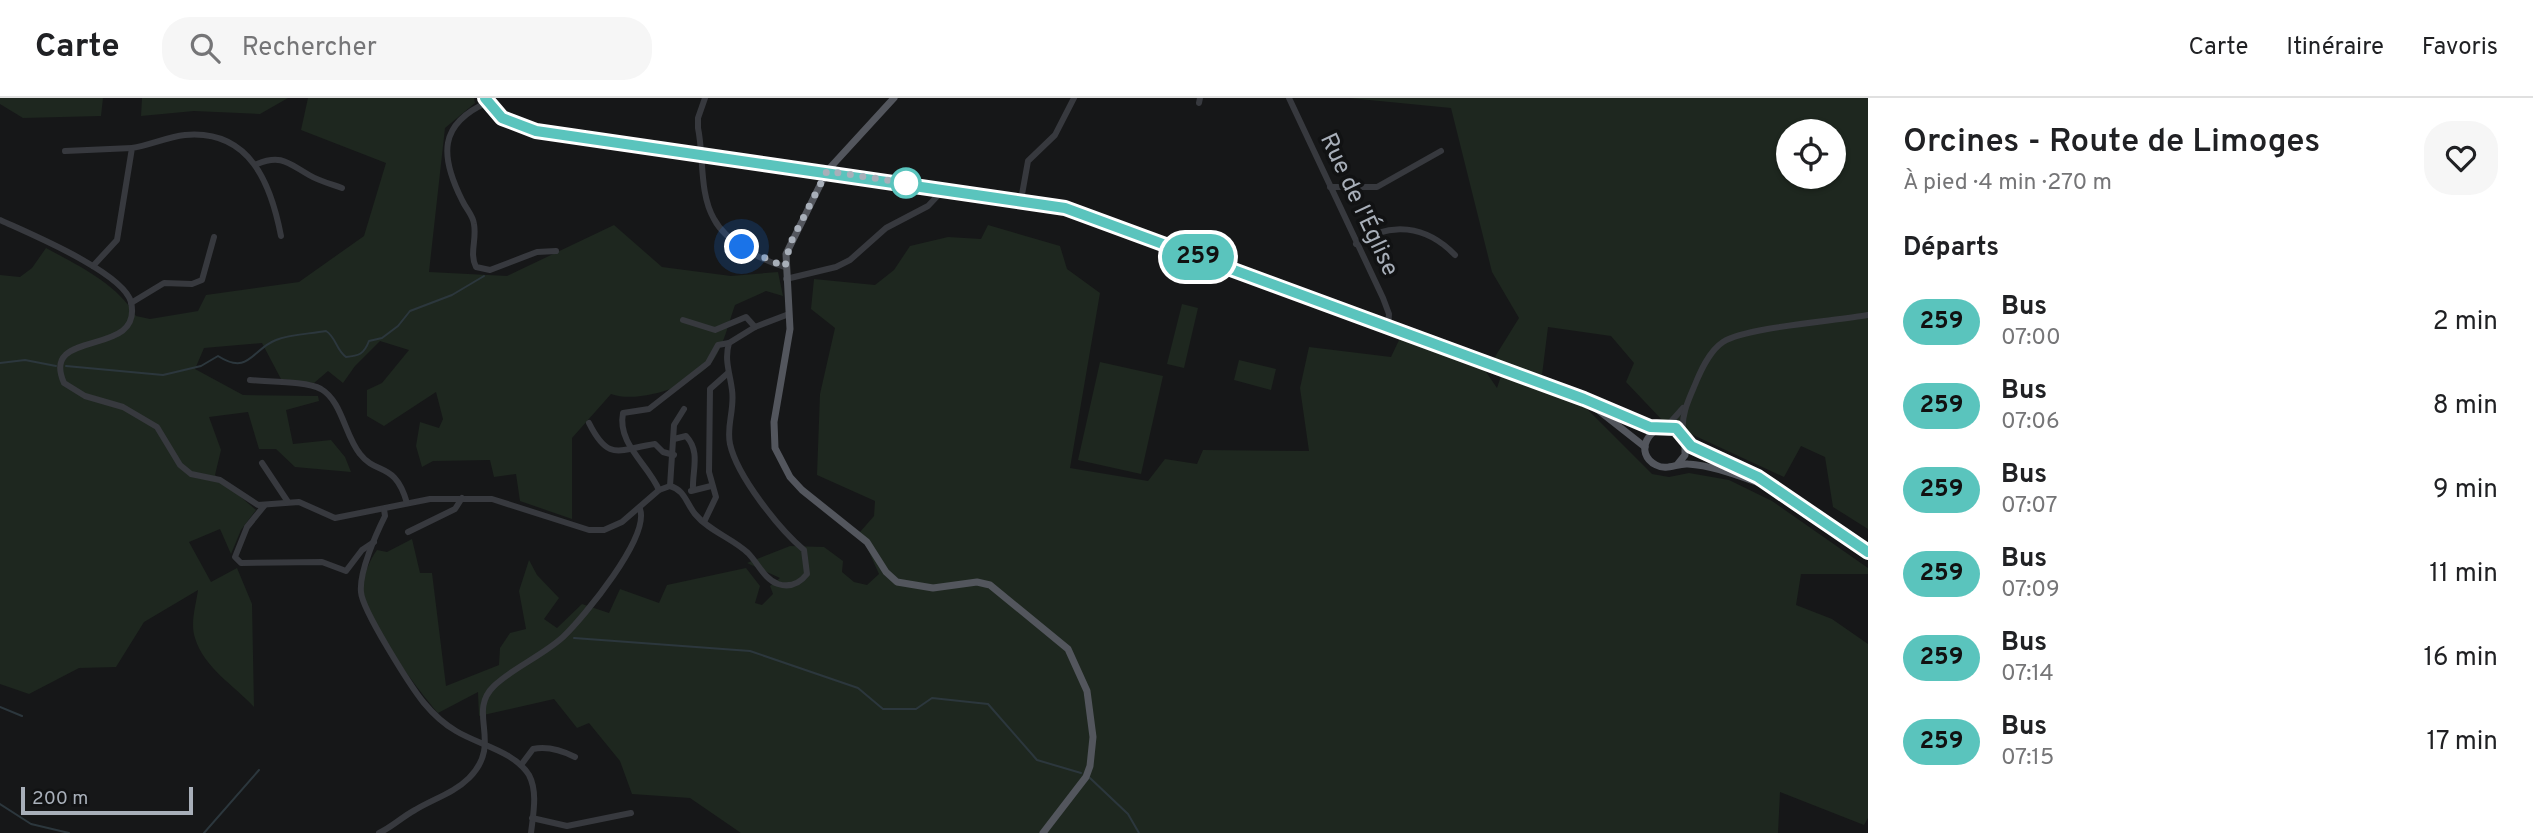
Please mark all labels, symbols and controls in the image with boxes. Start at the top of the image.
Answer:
search box [162,17,652,80]
text: Carte [35,27,120,69]
icon: search [186,29,224,67]
text: Rechercher [242,32,377,65]
text: Carte [2188,33,2248,63]
text: Itinéraire [2286,33,2384,63]
text: Favoris [2422,33,2498,63]
map controls [1776,119,1846,189]
button: locate [1776,119,1846,189]
button: heart [2424,121,2498,195]
text: Orcines - Route de Limoges [1903,122,2320,164]
street label: Rue de l'Église [1312,128,1406,281]
unlabelled marker [891,168,921,198]
text: À pied · 4 min · 270 m [1903,169,2112,198]
your location [724,229,759,264]
text: Départs [1903,232,1999,265]
line badge: 259 [1158,234,1238,280]
text: 259 [1176,242,1220,272]
text: Bus [2001,291,2047,324]
text: 2 min [2433,306,2498,339]
text: 259 [1919,307,1964,337]
text: 07:00 [2001,324,2061,353]
text: Bus [2001,375,2047,408]
text: 8 min [2433,390,2498,423]
text: 259 [1919,391,1964,421]
text: 07:06 [2001,408,2060,437]
text: Bus [2001,459,2047,492]
text: 9 min [2433,474,2498,507]
text: 259 [1919,475,1964,505]
text: 07:07 [2001,492,2057,521]
text: Bus [2001,543,2047,576]
text: 11 min [2429,558,2498,591]
text: 259 [1919,559,1964,589]
text: 07:09 [2001,576,2060,605]
text: Bus [2001,627,2047,660]
text: 16 min [2423,642,2498,675]
text: 259 [1919,643,1964,673]
text: 07:14 [2001,660,2054,689]
text: Bus [2001,711,2047,744]
text: 17 min [2426,726,2498,759]
text: 259 [1919,727,1964,757]
text: 07:15 [2001,744,2054,773]
scale bar [21,784,192,816]
text: 200 m [32,787,88,811]

